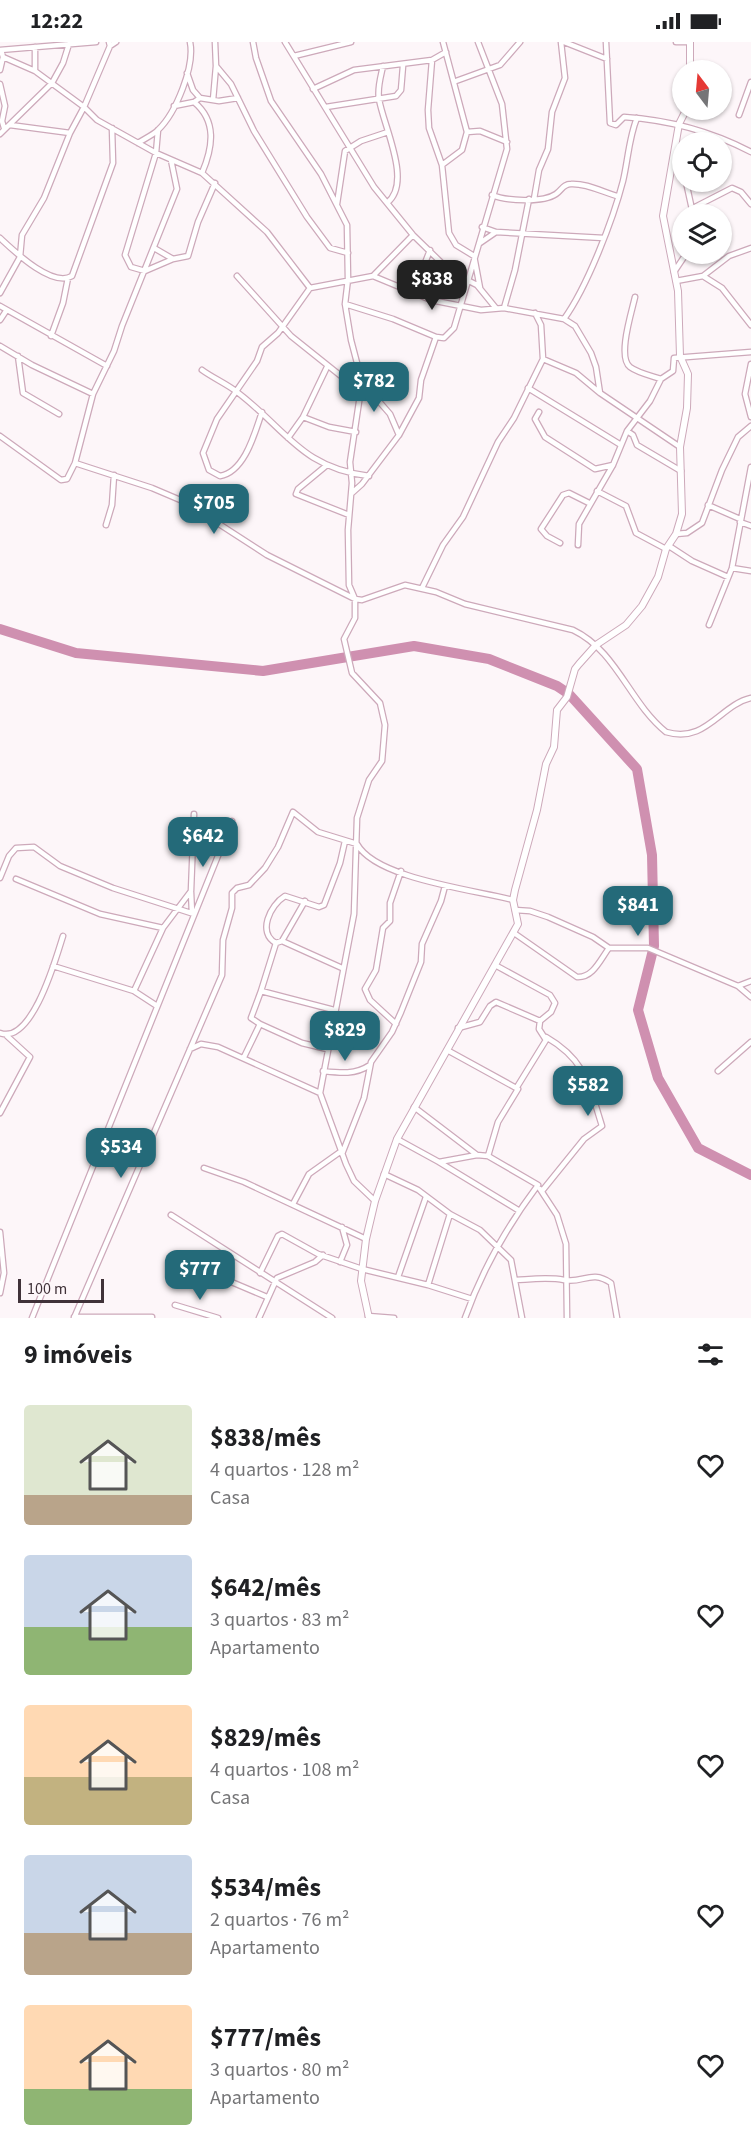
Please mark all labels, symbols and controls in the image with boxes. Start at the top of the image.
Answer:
text: 12:22 [30,5,83,37]
north arrow [672,60,732,120]
map controls [672,60,732,264]
button: locate [672,132,732,192]
button: layers [672,204,732,264]
pin: $838 [396,260,468,311]
text: $838 [411,265,453,293]
pin: $782 [338,362,410,413]
text: $782 [353,367,395,395]
pin: $705 [178,484,250,535]
text: $705 [193,489,235,517]
pin: $642 [167,817,239,868]
text: $642 [182,822,224,850]
pin: $841 [602,886,674,937]
text: $841 [617,891,659,919]
pin: $829 [309,1011,381,1062]
text: $829 [324,1016,366,1044]
pin: $582 [552,1066,624,1117]
text: $582 [567,1071,609,1099]
pin: $534 [85,1128,157,1179]
text: $534 [100,1133,142,1161]
pin: $777 [164,1250,236,1301]
text: $777 [179,1255,221,1283]
scale bar [18,1276,104,1304]
text: 100 m [27,1278,67,1300]
text: 9 imóveis [24,1336,132,1373]
icon: filters [694,1338,727,1371]
text: $838/mês [210,1419,321,1456]
icon: home [72,1429,144,1501]
icon: heart [694,1449,727,1482]
text: 4 quartos · 128 m² [210,1456,359,1484]
text: Casa [210,1484,250,1512]
text: $642/mês [210,1569,321,1606]
icon: home [72,1579,144,1651]
icon: heart [694,1599,727,1632]
text: 3 quartos · 83 m² [210,1606,349,1634]
text: Apartamento [210,1634,320,1662]
text: $829/mês [210,1719,321,1756]
icon: home [72,1729,144,1801]
icon: heart [694,1749,727,1782]
text: 4 quartos · 108 m² [210,1756,359,1784]
text: Casa [210,1784,250,1812]
text: $534/mês [210,1869,321,1906]
icon: home [72,1879,144,1951]
icon: heart [694,1899,727,1932]
text: 2 quartos · 76 m² [210,1906,349,1934]
text: Apartamento [210,1934,320,1962]
text: $777/mês [210,2019,321,2056]
icon: home [72,2029,144,2101]
icon: heart [694,2049,727,2082]
text: 3 quartos · 80 m² [210,2056,349,2084]
text: Apartamento [210,2084,320,2112]

